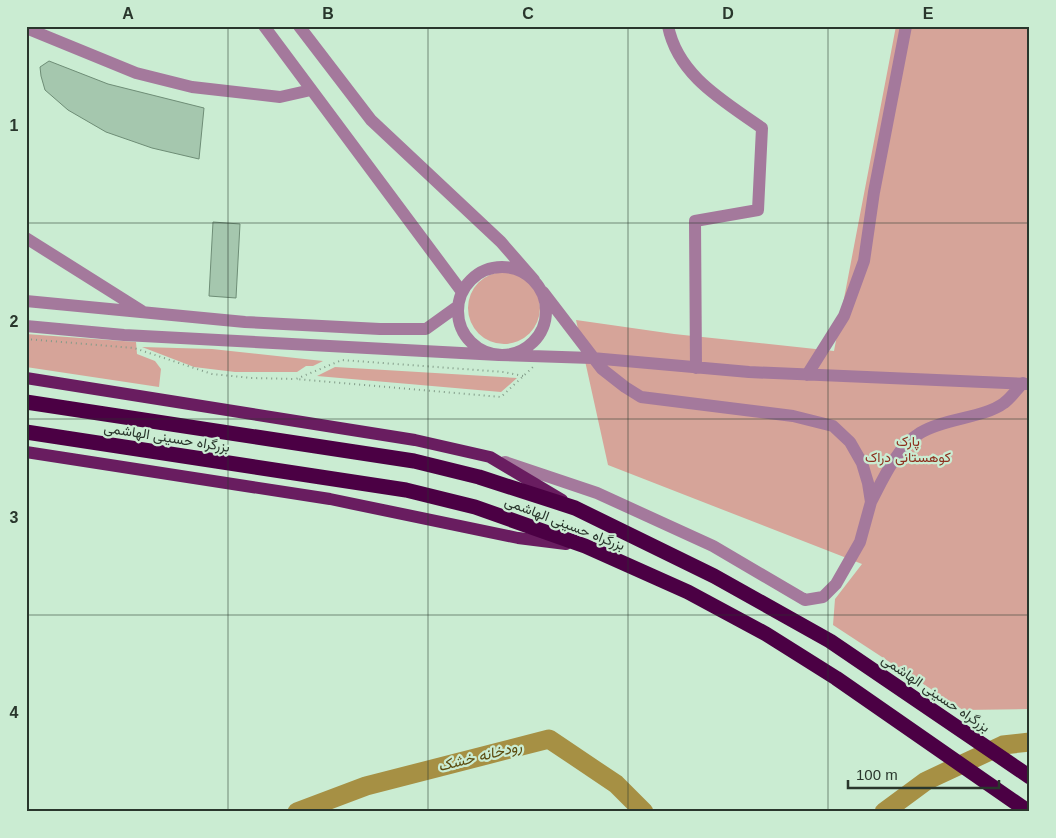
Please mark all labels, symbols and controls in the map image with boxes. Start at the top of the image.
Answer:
text: A [122,5,134,22]
text: B [322,5,334,22]
text: C [522,5,534,22]
text: D [722,5,734,22]
text: E [923,5,934,22]
text: 1 [10,117,19,134]
text: 2 [10,313,19,330]
street label: بزرگراه حسینی الهاشمی [103,419,231,456]
park label: پارک کوهستانی دراک [865,433,951,466]
street label: بزرگراه حسینی الهاشمی [502,493,627,554]
text: 3 [10,509,19,526]
street label: بزرگراه حسینی الهاشمی [878,651,993,736]
text: 4 [10,704,19,721]
water label: رودخانه خشک [436,737,524,775]
scale bar [848,758,1000,790]
text: 100 m [856,766,898,783]

